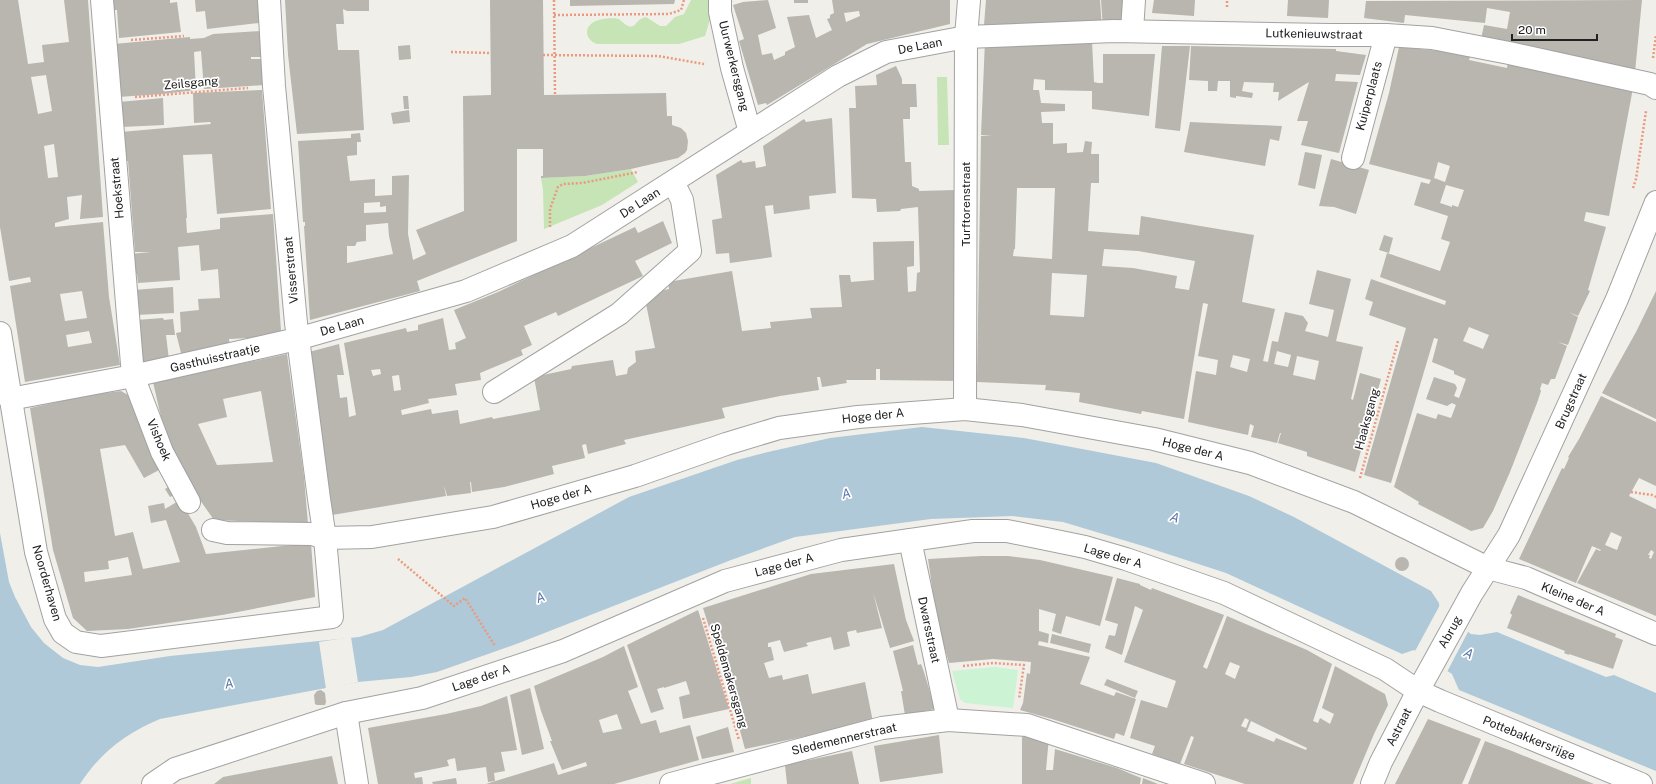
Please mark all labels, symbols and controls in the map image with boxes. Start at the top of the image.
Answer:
scale bar [1512,16,1597,42]
street label: Uurwerkersgang [716,19,752,113]
text: 20 m [1518,23,1546,37]
street label: Lutkenieuwstraat [1265,26,1363,42]
street label: De Laan [897,35,943,57]
street label: Kuiperplaats [1353,60,1385,132]
street label: Zeilsgang [163,74,219,92]
street label: Hoekstraat [107,156,127,220]
street label: Turftorenstraat [959,161,973,246]
street label: De Laan [617,185,663,221]
street label: Visserstraat [281,236,301,304]
street label: De Laan [319,313,366,339]
street label: Gasthuisstraatje [169,341,261,375]
street label: Brugstraat [1552,371,1590,431]
street label: Haaksgang [1352,387,1382,451]
street label: Hoge der A [841,406,905,426]
street label: Vishoek [144,417,174,463]
street label: Hoge der A [1161,435,1226,463]
street label: Hoge der A [529,482,594,512]
water label: A [840,485,852,502]
water label: A [1168,509,1181,526]
street label: Lage der A [1082,541,1144,571]
street label: Noorderhaven [29,543,65,623]
street label: Lage der A [753,550,815,580]
street label: Kleine der A [1539,579,1607,619]
water label: A [533,589,547,606]
street label: Dwarsstraat [915,595,943,665]
street label: Abrug [1435,613,1465,651]
street label: Speldemakersgang [707,622,751,730]
water label: A [1462,645,1476,662]
street label: Lage der A [450,661,512,694]
water label: A [223,675,235,692]
street label: Astraat [1383,705,1415,748]
street label: Pottebakkersrijge [1481,713,1578,763]
street label: Sledemennerstraat [790,720,898,758]

